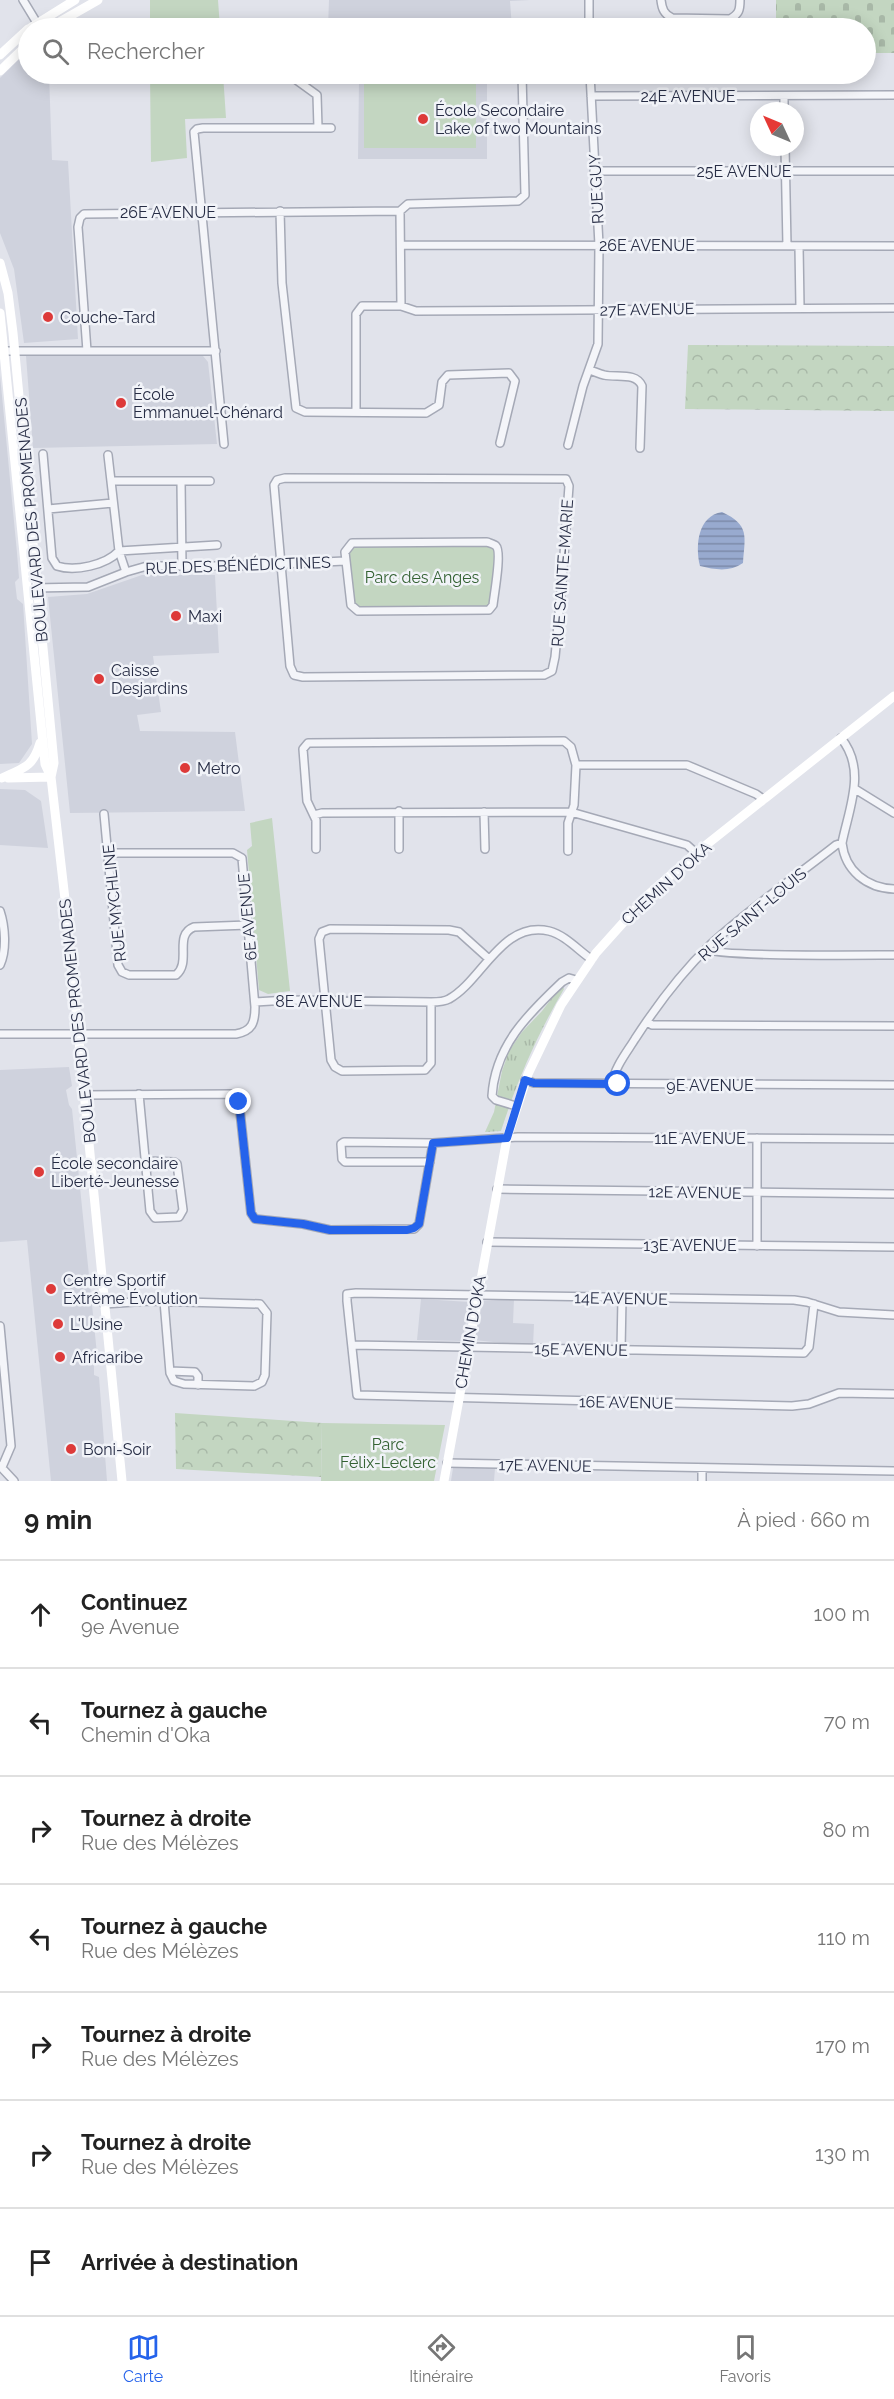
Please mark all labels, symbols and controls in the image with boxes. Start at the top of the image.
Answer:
search box [18,18,876,84]
icon: search [39,35,72,68]
text: Rechercher [87,38,205,64]
street label: 24E AVENUE [640,87,736,106]
place label: École Secondaire Lake of two Mountains [435,100,602,138]
north arrow [750,102,804,156]
marker: École Secondaire Lake of two Mountains [416,112,430,126]
street label: RUE GUY [585,153,608,225]
street label: 25E AVENUE [696,162,792,181]
street label: 26E AVENUE [120,203,216,222]
street label: 26E AVENUE [599,236,695,255]
street label: 27E AVENUE [599,299,695,320]
place label: Couche-Tard [60,308,155,327]
marker: Couche-Tard [41,310,55,324]
place label: École Emmanuel-Chénard [133,384,283,422]
marker: École Emmanuel-Chénard [114,396,128,410]
street label: BOULEVARD DES PROMENADES [11,397,52,643]
street label: RUE SAINTE-MARIE [548,498,577,648]
street label: RUE DES BÉNÉDICTINES [145,552,331,578]
park label: Parc des Anges [365,568,480,587]
place label: Maxi [188,607,222,626]
marker: Maxi [169,609,183,623]
place label: Caisse Desjardins [111,661,188,698]
marker: Caisse Desjardins [92,672,106,686]
place label: Metro [197,759,240,778]
marker: Metro [178,761,192,775]
street label: CHEMIN D'OKA [617,838,715,929]
street label: RUE MYCHLINE [99,843,130,963]
street label: RUE SAINT-LOUIS [694,863,810,965]
street label: 6E AVENUE [234,872,261,961]
street label: BOULEVARD DES PROMENADES [55,898,100,1144]
street label: 8E AVENUE [275,992,363,1011]
route start [604,1070,630,1096]
street label: 9E AVENUE [666,1076,754,1095]
route end [225,1088,251,1114]
street label: 11E AVENUE [654,1129,746,1148]
place label: École secondaire Liberté-Jeunesse [51,1153,179,1191]
marker: École secondaire Liberté-Jeunesse [32,1165,46,1179]
street label: 12E AVENUE [648,1182,742,1203]
street label: 13E AVENUE [643,1236,737,1255]
place label: Centre Sportif Extrême Évolution [63,1271,198,1308]
street label: CHEMIN D'OKA [451,1274,490,1390]
marker: Centre Sportif Extrême Évolution [44,1282,58,1296]
street label: 14E AVENUE [574,1288,668,1309]
place label: L'Usine [70,1315,123,1334]
marker: L'Usine [51,1317,65,1331]
street label: 15E AVENUE [534,1339,628,1360]
place label: Africaribe [72,1348,143,1367]
marker: Africaribe [53,1350,67,1364]
street label: 16E AVENUE [579,1392,674,1413]
park label: Parc Félix-Leclerc [340,1435,436,1472]
place label: Boni-Soir [83,1440,151,1459]
marker: Boni-Soir [64,1442,78,1456]
street label: 17E AVENUE [498,1455,592,1476]
text: 9 min [24,1505,92,1535]
text: À pied · 660 m [737,1508,870,1532]
text: Continuez [81,1589,187,1615]
icon: ahead [24,1598,57,1631]
text: 100 m [813,1602,870,1626]
text: 9e Avenue [81,1615,179,1639]
text: Tournez à gauche [81,1697,267,1723]
icon: left [24,1706,57,1739]
text: 70 m [824,1710,870,1734]
text: Chemin d'Oka [81,1723,210,1747]
text: Tournez à droite [81,1805,251,1831]
icon: right [24,1814,57,1847]
text: 80 m [822,1818,870,1842]
text: Rue des Mélèzes [81,1831,239,1855]
text: Tournez à gauche [81,1913,267,1939]
icon: left [24,1922,57,1955]
text: 110 m [817,1926,870,1950]
text: Rue des Mélèzes [81,1939,239,1963]
text: Tournez à droite [81,2021,251,2047]
icon: right [24,2030,57,2063]
text: 170 m [815,2034,870,2058]
text: Rue des Mélèzes [81,2047,239,2071]
text: Tournez à droite [81,2129,251,2155]
icon: right [24,2138,57,2171]
text: 130 m [815,2142,870,2166]
text: Rue des Mélèzes [81,2155,239,2179]
icon: arrive [24,2246,57,2279]
text: Arrivée à destination [81,2249,298,2275]
tab: Carte [123,2331,163,2386]
tab: Itinéraire [409,2331,473,2386]
tab: Favoris [719,2331,771,2386]

